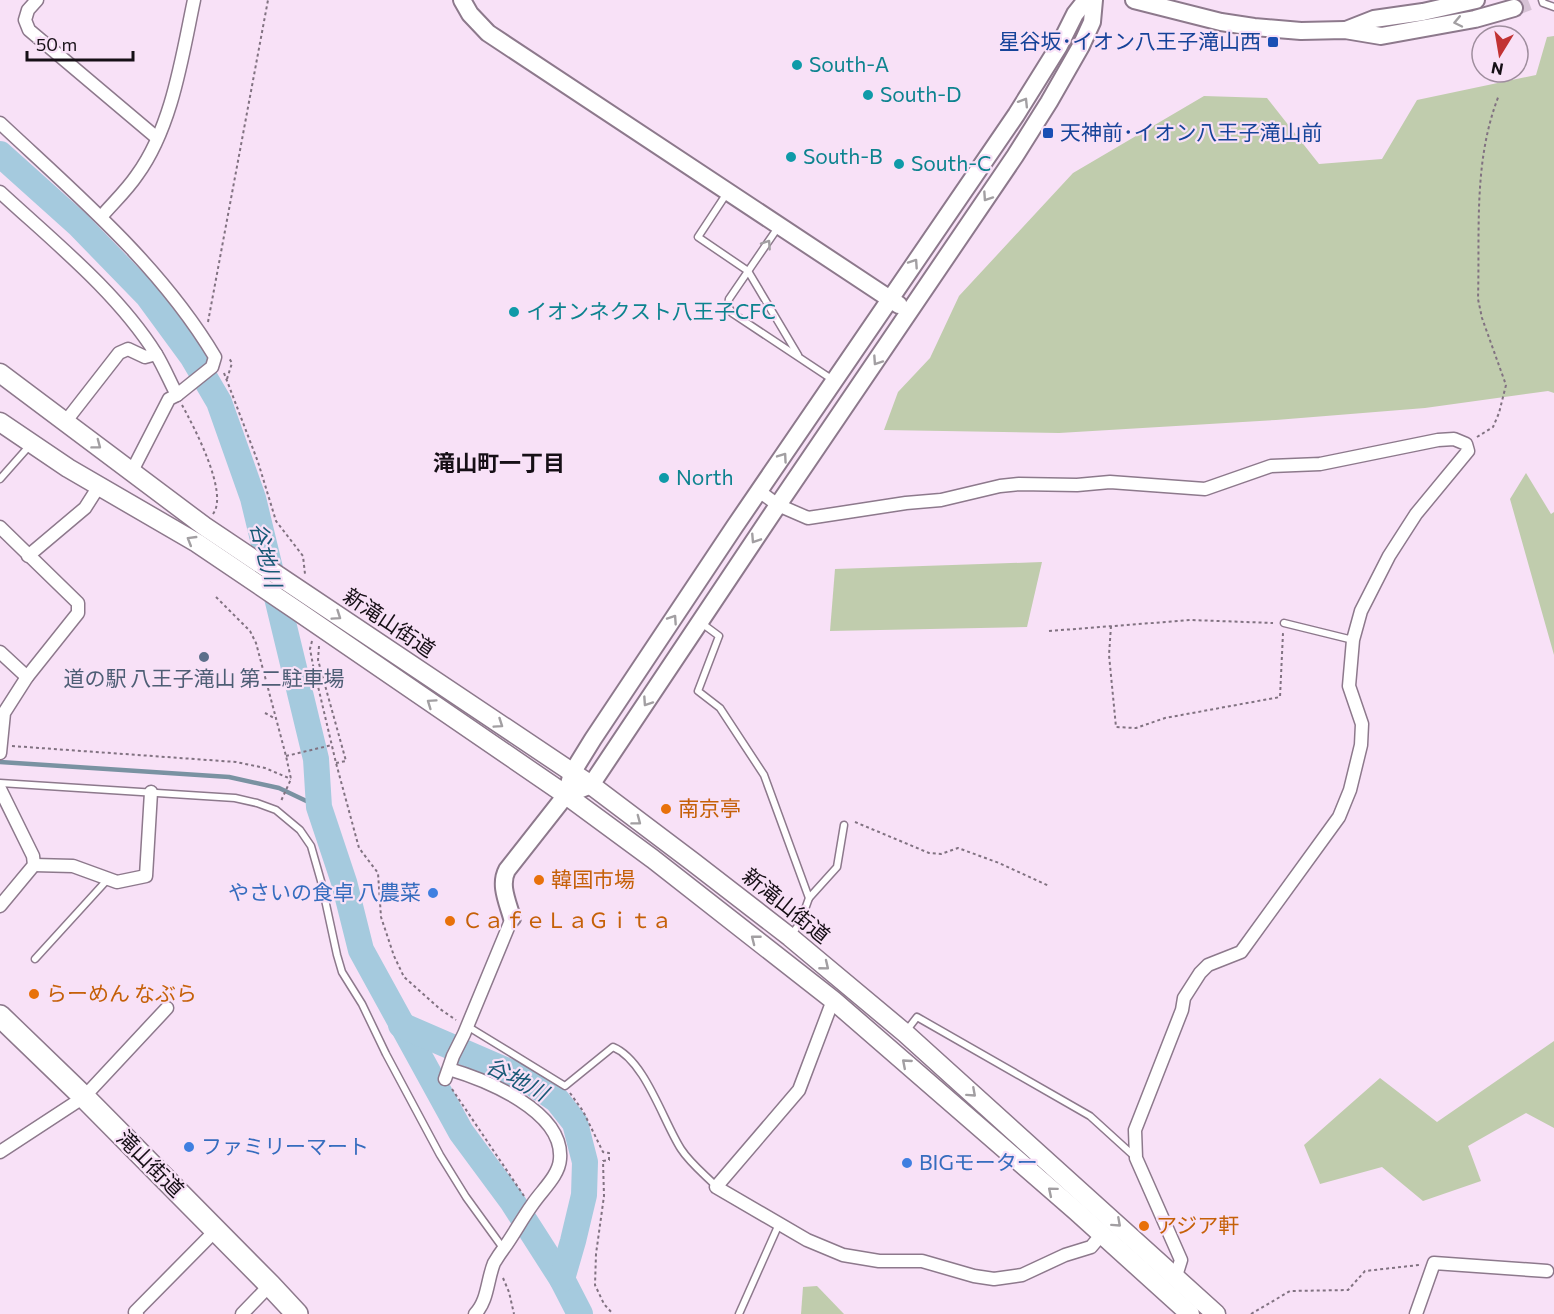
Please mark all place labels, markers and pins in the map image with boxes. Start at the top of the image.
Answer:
place label: 星谷坂･イオン八王子滝山西 [999,28,1261,53]
marker: 星谷坂･イオン八王子滝山西 [1266,35,1280,49]
place label: South-A [809,51,889,76]
marker: South-A [790,58,804,72]
place label: South-D [880,81,962,106]
marker: South-D [861,88,875,102]
place label: 天神前･イオン八王子滝山前 [1060,119,1323,144]
marker: 天神前･イオン八王子滝山前 [1041,126,1055,140]
place label: South-B [803,143,883,168]
marker: South-B [784,150,798,164]
place label: South-C [911,150,992,175]
marker: South-C [892,157,906,171]
place label: イオンネクスト八王子CFC [526,298,776,323]
marker: イオンネクスト八王子CFC [507,305,521,319]
place label: North [676,464,733,489]
marker: North [657,471,671,485]
marker: 道の駅 八王子滝山 第二駐車場 [197,650,211,664]
place label: 道の駅 八王子滝山 第二駐車場 [63,665,345,690]
place label: 南京亭 [678,795,741,820]
marker: 南京亭 [659,802,673,816]
place label: 韓国市場 [551,866,635,891]
marker: 韓国市場 [532,873,546,887]
place label: やさいの食卓 八農菜 [228,879,421,904]
marker: やさいの食卓 八農菜 [426,886,440,900]
place label: ＣａｆｅＬａＧｉｔａ [462,907,672,932]
marker: ＣａｆｅＬａＧｉｔａ [443,914,457,928]
place label: らーめん なぶら [46,980,197,1005]
marker: らーめん なぶら [27,987,41,1001]
place label: ファミリーマート [201,1133,369,1158]
marker: ファミリーマート [182,1140,196,1154]
place label: BIGモーター [919,1149,1038,1174]
marker: BIGモーター [900,1156,914,1170]
place label: アジア軒 [1156,1212,1239,1237]
marker: アジア軒 [1137,1219,1151,1233]

